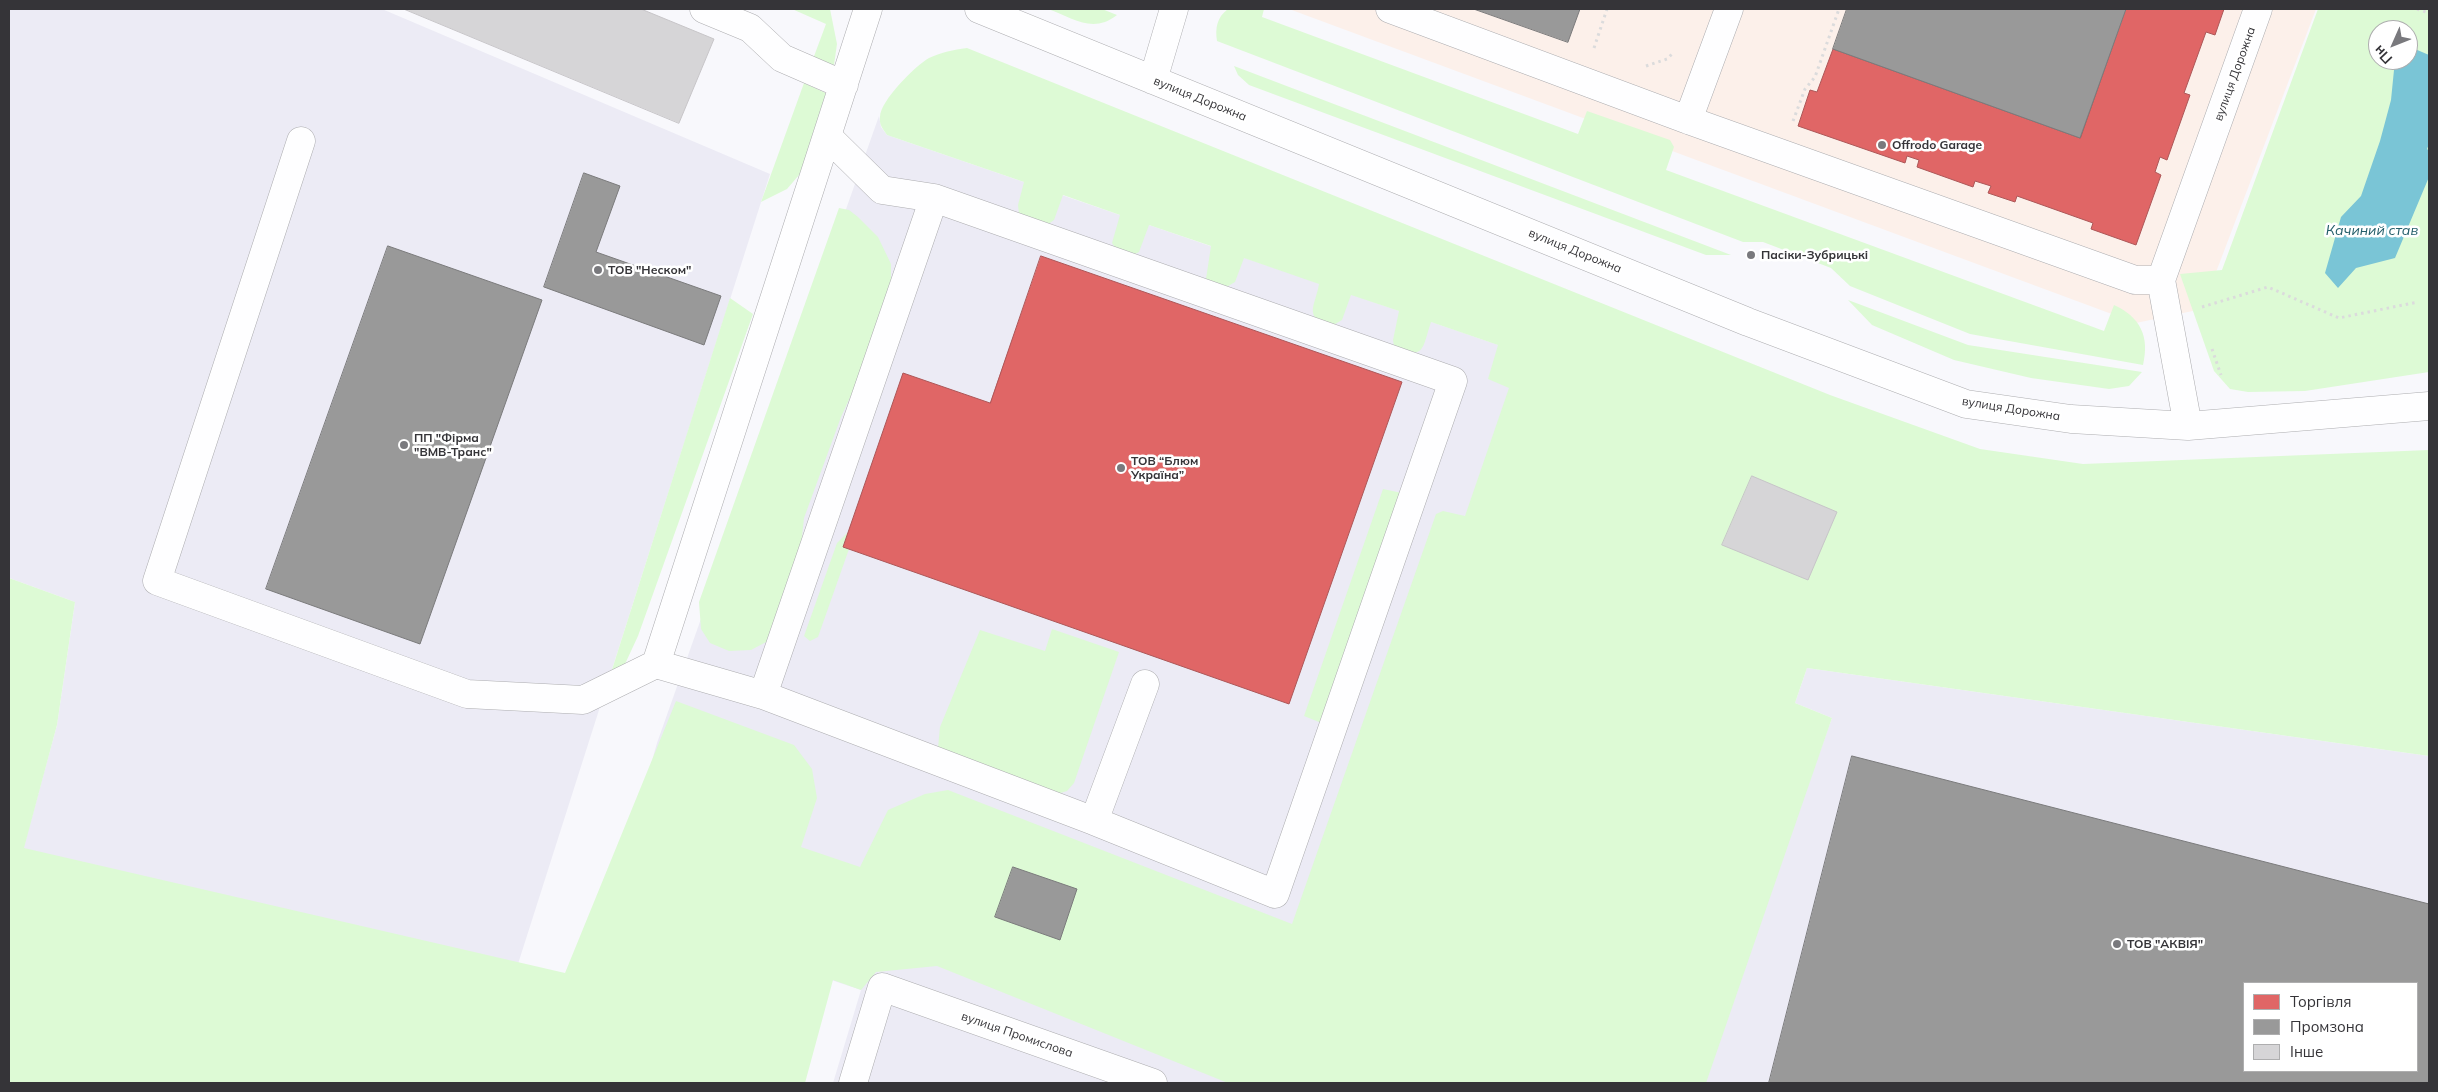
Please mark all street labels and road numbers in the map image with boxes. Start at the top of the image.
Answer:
street label: вулиця Дорожна [2211,25,2259,123]
street label: вулиця Дорожна [1151,74,1249,124]
street label: вулиця Дорожна [1526,226,1624,276]
street label: вулиця Дорожна [1961,394,2061,424]
street label: вулиця Промислова [959,1009,1075,1061]

